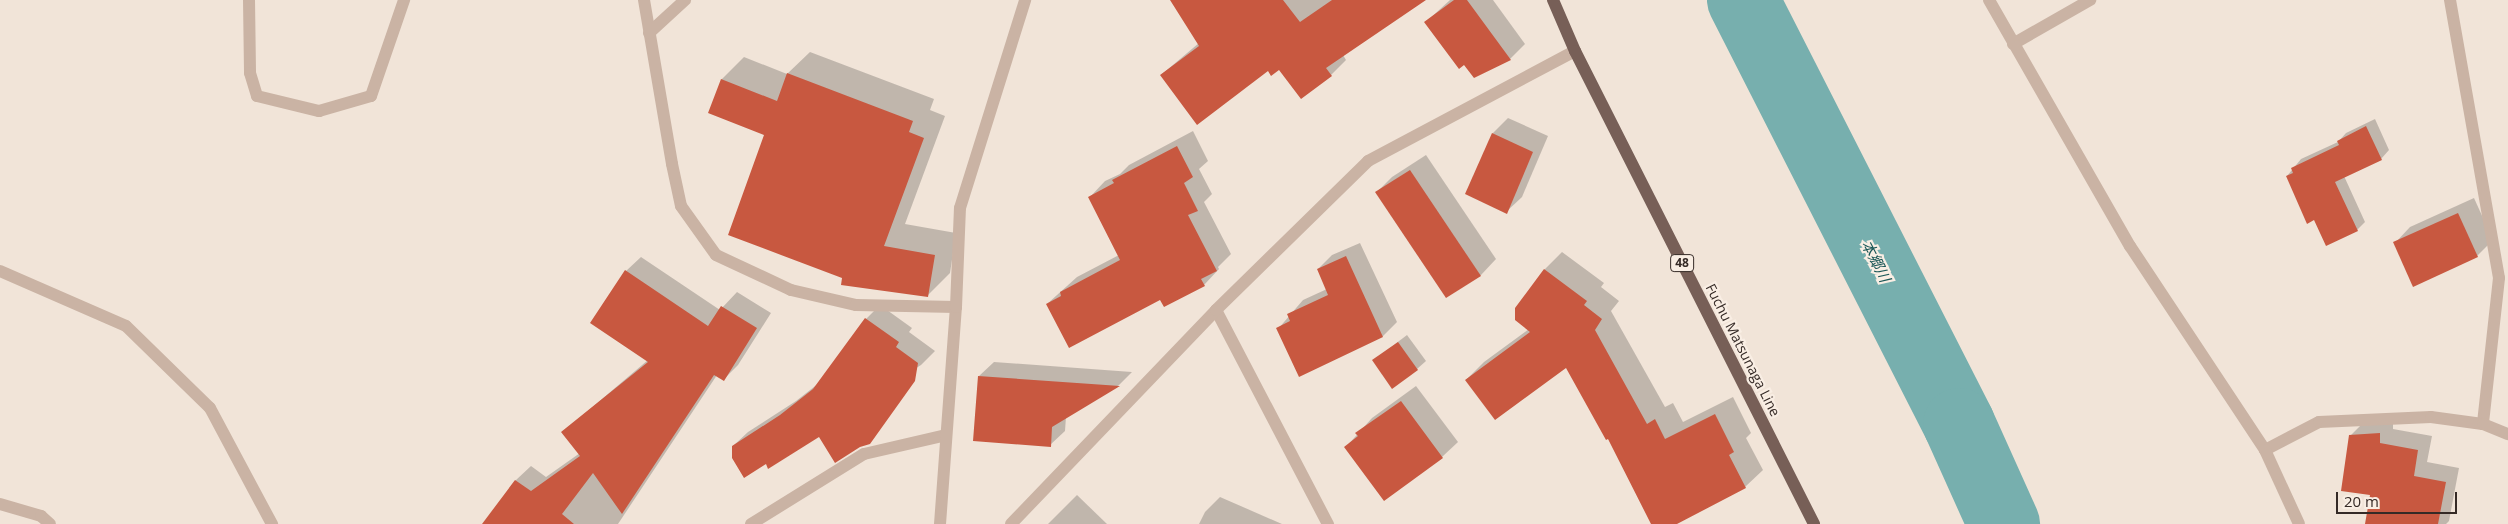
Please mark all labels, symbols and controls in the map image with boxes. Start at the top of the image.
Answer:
water label: 本郷川 [1858,237,1894,285]
road number: 48 [1670,254,1694,272]
street label: Fuchu Matsunaga Line [1702,281,1784,419]
scale bar [2338,482,2459,514]
text: 20 m [2344,491,2379,511]

